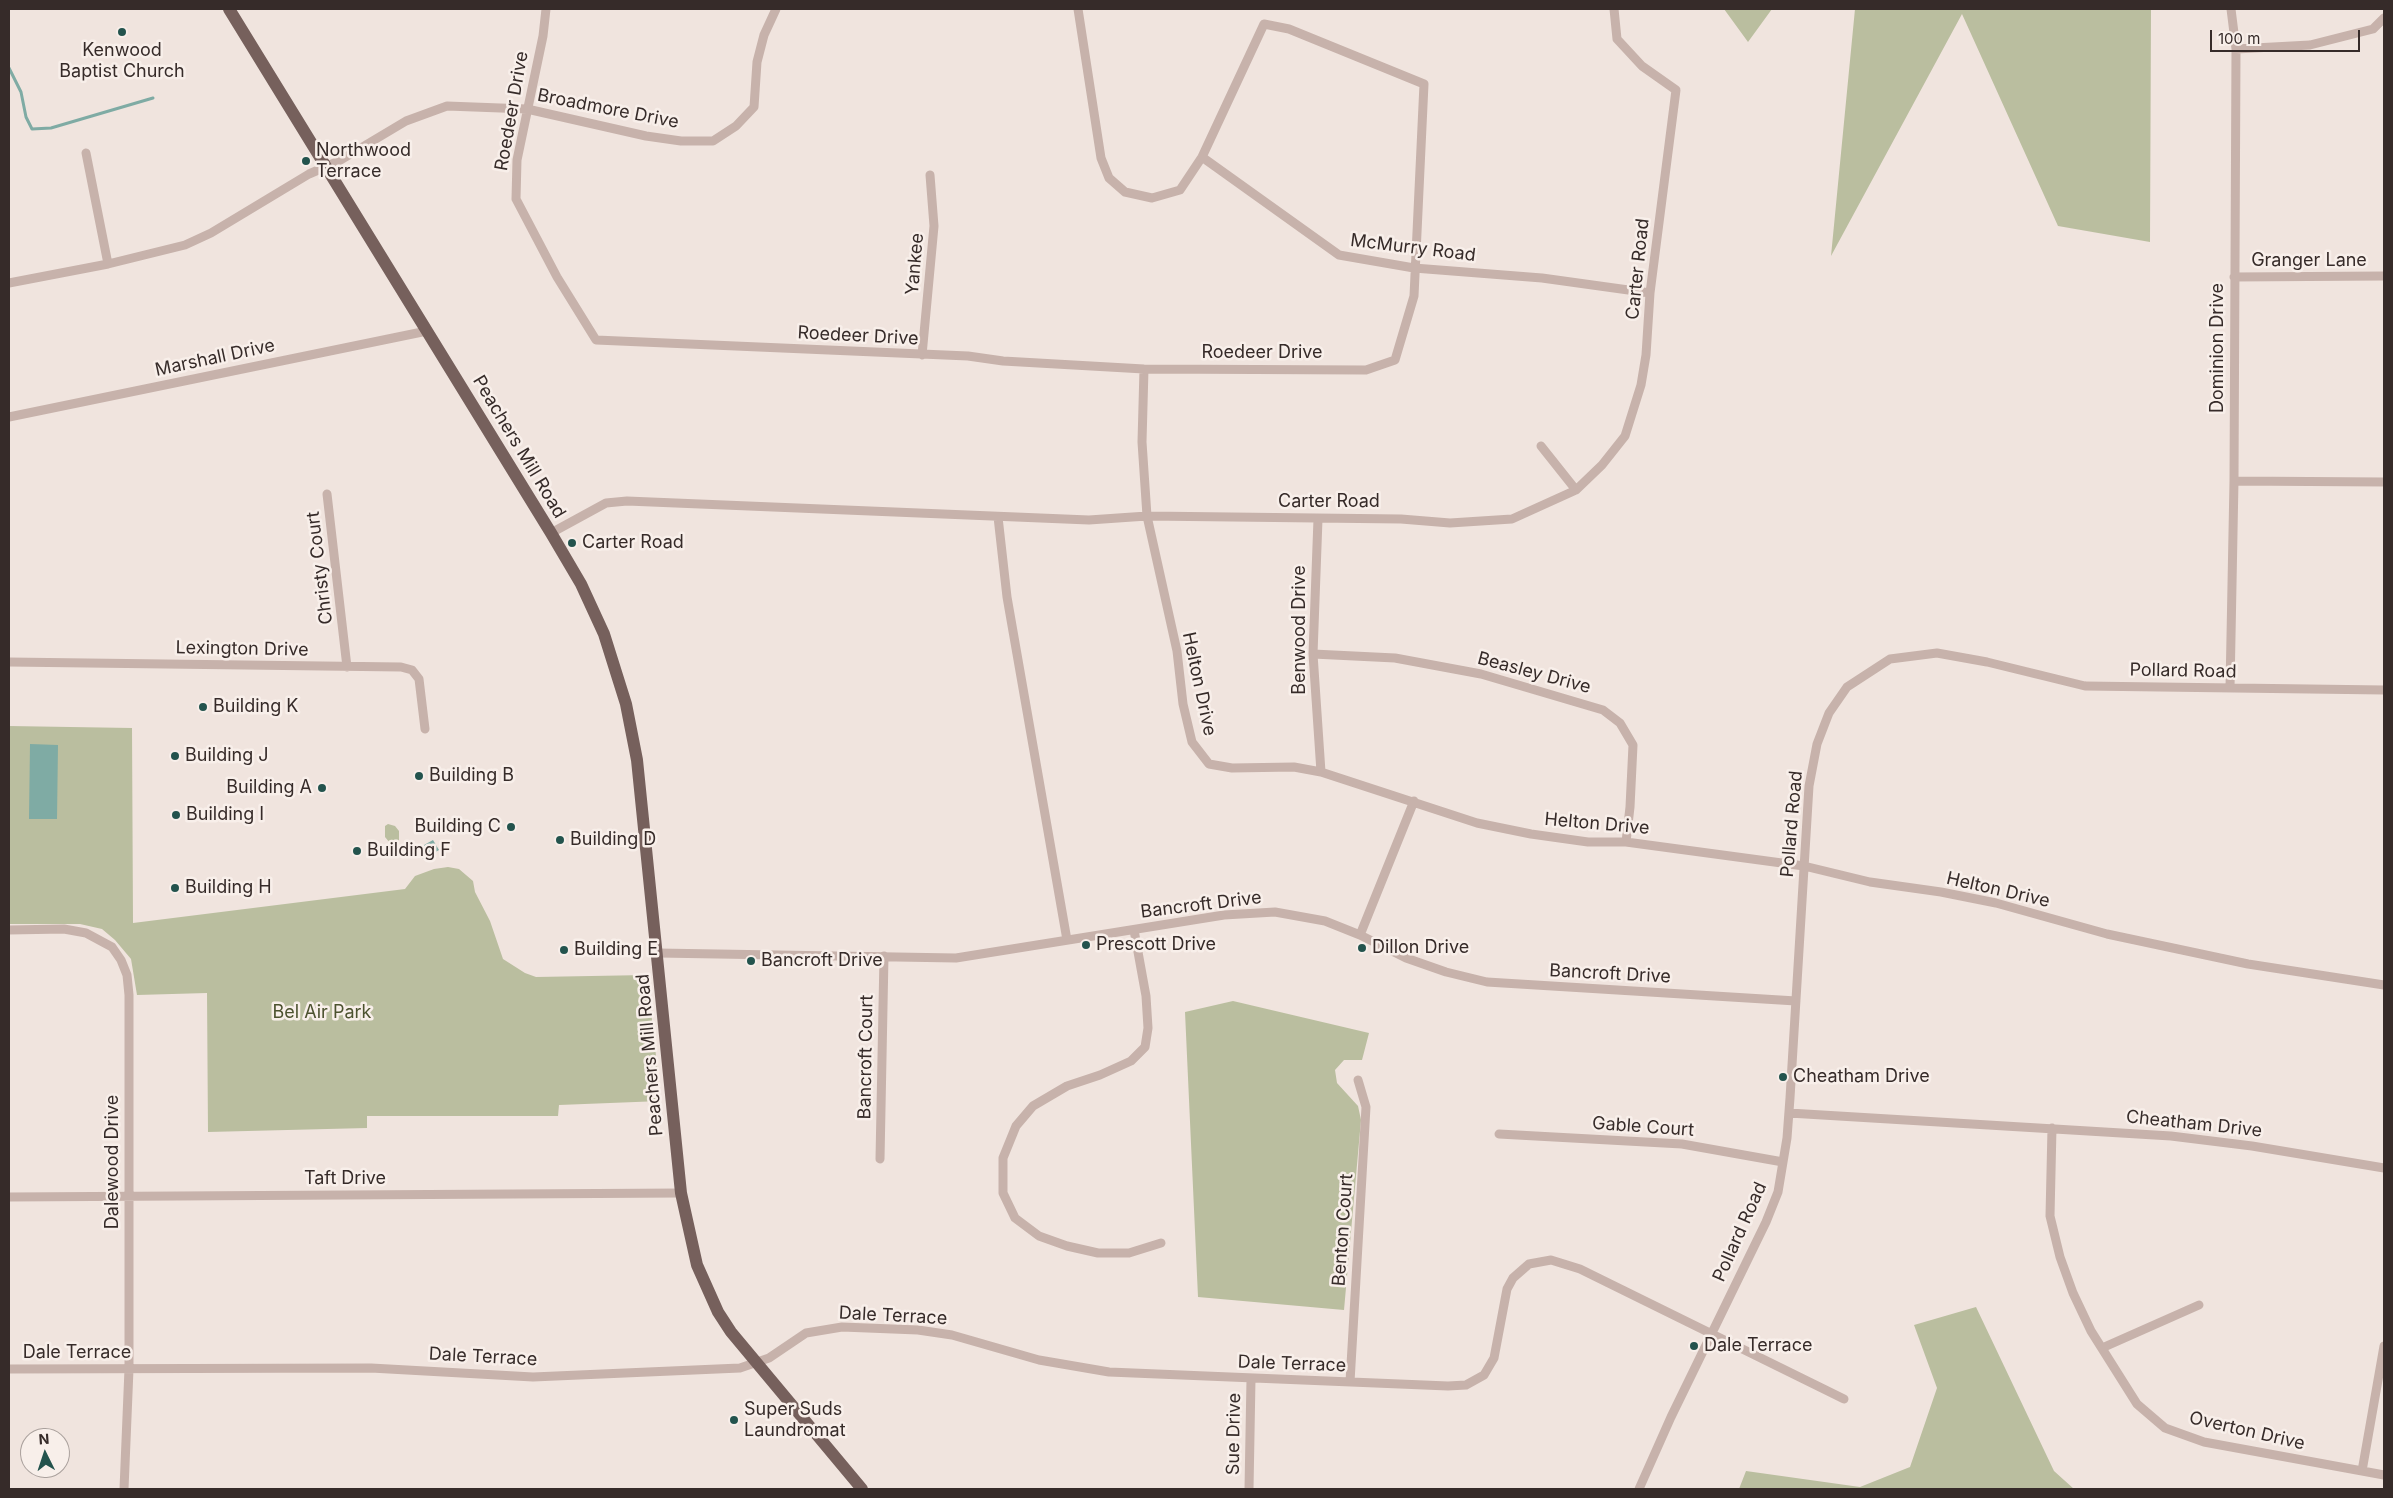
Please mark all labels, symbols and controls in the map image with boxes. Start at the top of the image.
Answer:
scale bar [2213,20,2363,52]
marker: Kenwood Baptist Church [116,26,128,38]
text: 100 m [2218,29,2260,48]
place label: Kenwood Baptist Church [59,40,185,82]
street label: Roedeer Drive [491,49,533,173]
street label: Broadmore Drive [535,85,681,133]
place label: Northwood Terrace [316,140,411,182]
marker: Northwood Terrace [300,155,312,167]
street label: Carter Road [1622,217,1654,321]
street label: McMurry Road [1349,230,1477,266]
street label: Yankee [902,232,928,296]
street label: Granger Lane [2251,250,2367,272]
street label: Dominion Drive [2207,283,2229,413]
street label: Roedeer Drive [797,322,919,350]
street label: Marshall Drive [153,335,277,381]
street label: Roedeer Drive [1201,342,1323,364]
street label: Peachers Mill Road [468,372,570,522]
street label: Carter Road [1278,491,1380,513]
street label: Christy Court [302,510,338,626]
place label: Carter Road [582,532,684,554]
marker: Carter Road [566,537,578,549]
street label: Benwood Drive [1289,565,1311,695]
street label: Helton Drive [1177,630,1221,738]
street label: Lexington Drive [175,637,309,661]
street label: Beasley Drive [1475,648,1593,698]
street label: Pollard Road [2129,659,2237,683]
place label: Building K [213,696,298,718]
marker: Building K [197,701,209,713]
place label: Building J [185,745,269,767]
marker: Building J [169,750,181,762]
place label: Building B [429,765,514,787]
marker: Building B [413,770,425,782]
street label: Pollard Road [1777,770,1807,878]
place label: Building A [226,777,312,799]
marker: Building A [316,782,328,794]
place label: Building I [186,804,264,826]
marker: Building I [170,809,182,821]
street label: Helton Drive [1544,809,1650,839]
place label: Building C [415,816,501,838]
marker: Building C [505,821,517,833]
place label: Building D [570,829,656,851]
marker: Building D [554,834,566,846]
place label: Building F [367,840,451,862]
marker: Building F [351,845,363,857]
street label: Helton Drive [1944,868,2052,912]
place label: Building H [185,877,272,899]
marker: Building H [169,882,181,894]
street label: Bancroft Drive [1139,887,1263,923]
place label: Prescott Drive [1096,934,1216,956]
place label: Dillon Drive [1372,937,1469,959]
place label: Building E [574,939,658,961]
marker: Prescott Drive [1080,939,1092,951]
marker: Dillon Drive [1356,942,1368,954]
marker: Building E [558,944,570,956]
place label: Bancroft Drive [761,950,883,972]
marker: Bancroft Drive [745,955,757,967]
street label: Bancroft Drive [1549,960,1671,988]
street label: Peachers Mill Road [632,973,668,1137]
street label: Bancroft Court [854,995,878,1119]
park label: Bel Air Park [273,1002,371,1024]
place label: Cheatham Drive [1793,1066,1930,1088]
marker: Cheatham Drive [1777,1071,1789,1083]
street label: Dalewood Drive [102,1095,124,1229]
street label: Cheatham Drive [2125,1106,2263,1142]
street label: Gable Court [1591,1113,1695,1141]
street label: Taft Drive [304,1168,386,1190]
street label: Benton Court [1328,1173,1358,1287]
street label: Pollard Road [1708,1179,1772,1285]
street label: Dale Terrace [838,1302,948,1330]
place label: Dale Terrace [1704,1335,1812,1357]
marker: Dale Terrace [1688,1340,1700,1352]
street label: Dale Terrace [23,1342,131,1364]
street label: Dale Terrace [428,1343,538,1371]
street label: Dale Terrace [1237,1351,1347,1377]
street label: Sue Drive [1222,1393,1246,1475]
place label: Super Suds Laundromat [744,1399,846,1442]
street label: Overton Drive [2187,1407,2307,1455]
marker: Super Suds Laundromat [728,1414,740,1426]
north arrow [20,1428,70,1478]
text: N [38,1430,50,1447]

